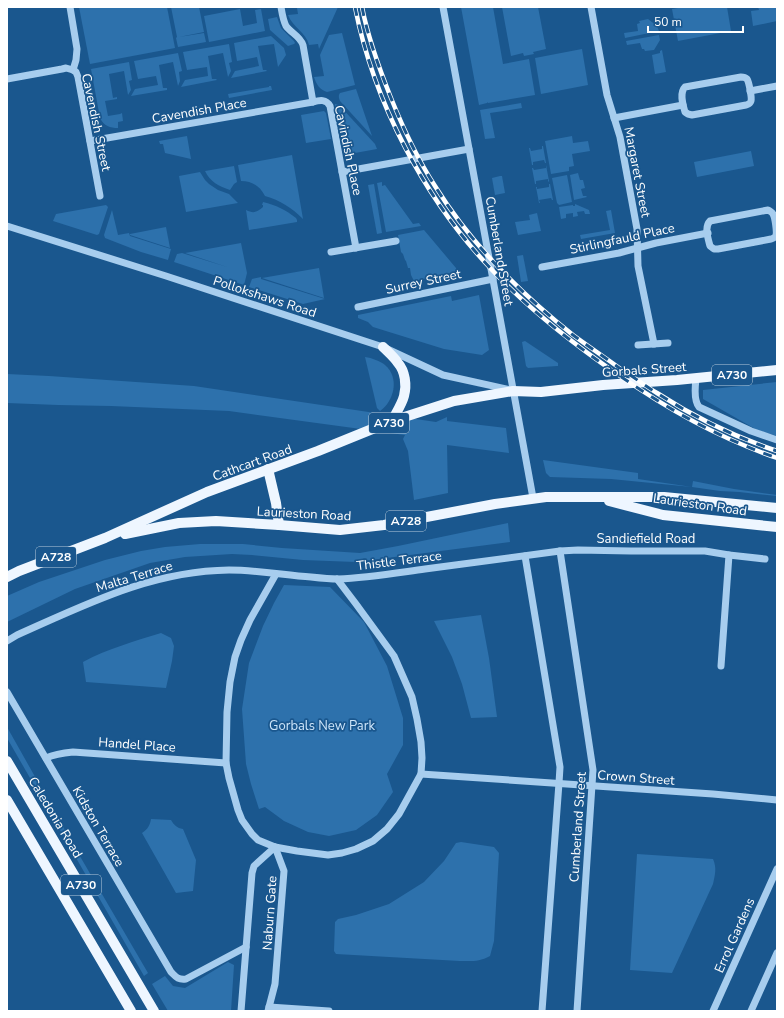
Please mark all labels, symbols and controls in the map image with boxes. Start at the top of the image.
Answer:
scale bar [648,8,743,34]
text: 50 m [654,14,682,30]
street label: Cavendish Street [77,72,115,173]
street label: Cavendish Place [151,94,248,128]
street label: Cavindish Place [330,103,366,197]
street label: Margaret Street [619,125,655,219]
street label: Cumberland Street [481,195,518,308]
street label: Stirlingfauld Place [568,219,676,259]
street label: Surrey Street [384,265,463,299]
street label: Pollokshaws Road [211,272,319,322]
street label: Gorbals Street [601,358,687,382]
road number: A730 [712,365,752,385]
road number: A730 [369,413,409,433]
street label: Cathcart Road [210,440,295,486]
street label: Laurieston Road [652,489,748,520]
street label: Laurieston Road [256,503,352,525]
road number: A728 [386,511,426,531]
street label: Sandiefield Road [597,530,695,548]
road number: A728 [36,547,76,567]
street label: Thistle Terrace [355,547,443,575]
street label: Malta Terrace [94,557,175,597]
park label: Gorbals New Park [269,717,375,735]
street label: Handel Place [98,733,176,757]
street label: Crown Street [597,766,676,790]
street label: Cumberland Street [565,771,591,883]
street label: Caledonia Road [24,774,87,861]
street label: Kidston Terrace [68,783,128,870]
road number: A730 [61,875,101,895]
street label: Naburn Gate [258,875,282,951]
street label: Errol Gardens [710,895,759,976]

